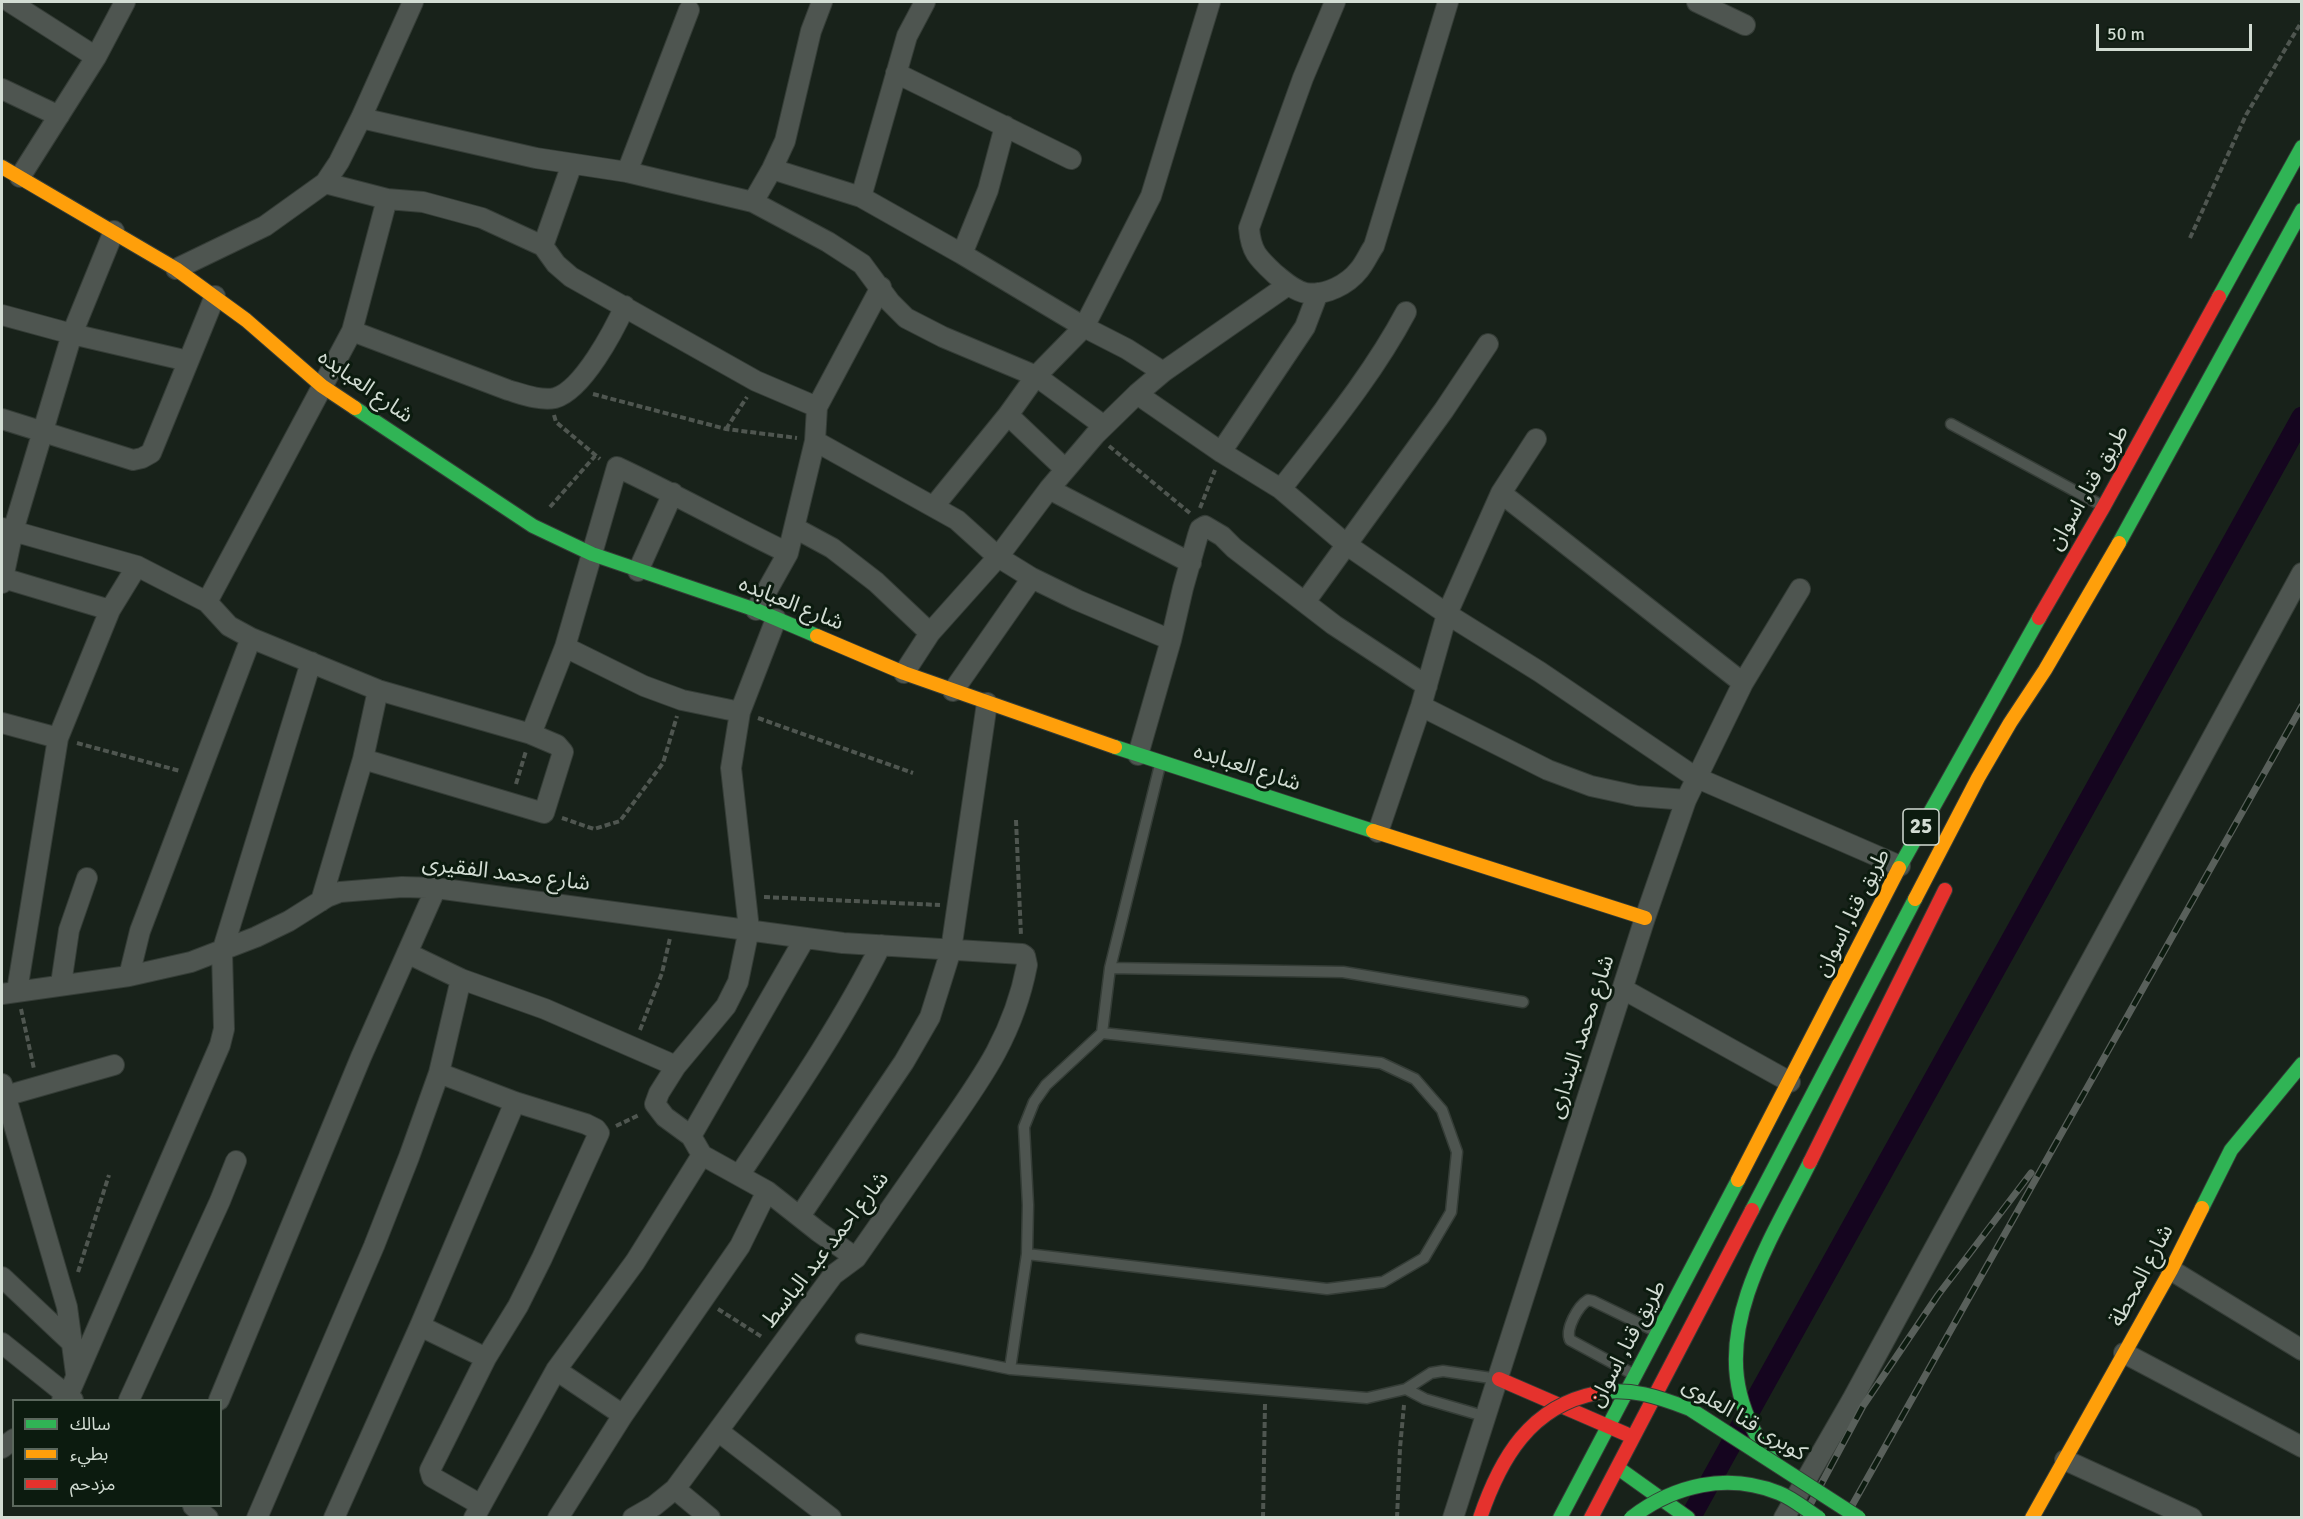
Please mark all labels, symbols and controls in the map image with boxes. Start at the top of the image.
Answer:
scale bar [2099,12,2255,50]
text: 50 m [2107,23,2145,45]
street label: شارع العبابده [312,344,418,430]
street label: طريق قنا, اسوان [2043,421,2135,555]
street label: شارع العبابده [735,571,847,637]
street label: شارع العبابده [1190,738,1304,798]
road number: 25 [1903,809,1939,845]
street label: طريق قنا, اسوان [1809,845,1897,981]
street label: شارع محمد الفقيرى [421,851,591,897]
street label: شارع محمد البندارى [1543,952,1621,1122]
street label: شارع احمد عبد الباسط [757,1167,895,1333]
street label: شارع المحطة [2104,1220,2180,1332]
street label: طريق قنا, اسوان [1584,1276,1672,1412]
street label: كوبرى قنا العلوى [1677,1373,1811,1467]
legend [12,1399,222,1507]
text: سالك [70,1413,111,1435]
text: بطيء [70,1443,108,1465]
text: مزدحم [70,1473,115,1495]

